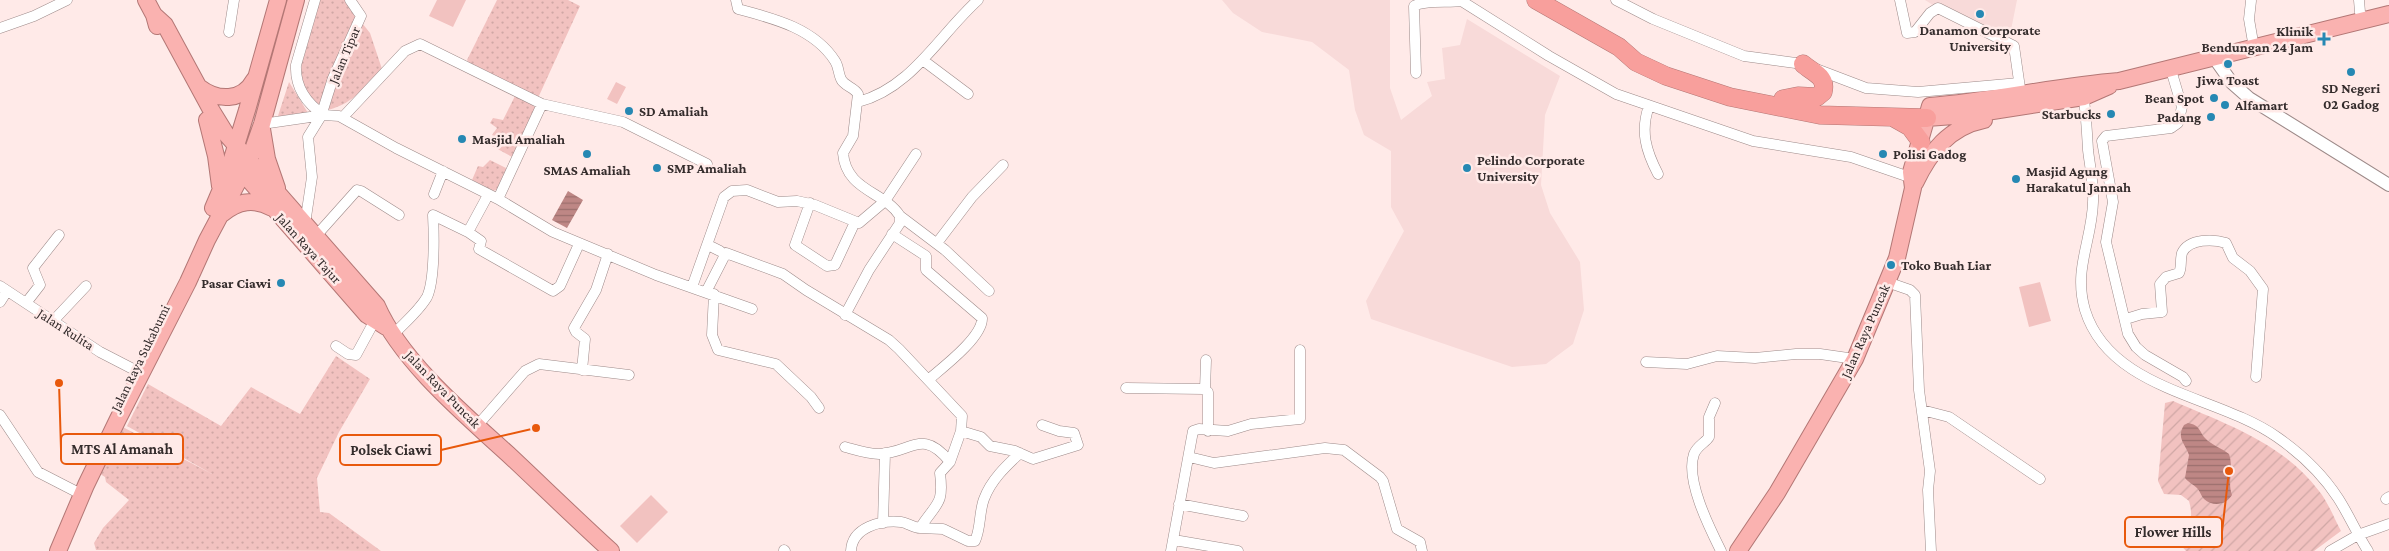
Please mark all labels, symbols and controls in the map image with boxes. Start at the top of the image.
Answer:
marker: Danamon Corporate University [1974,8,1986,20]
place label: Danamon Corporate University [1919,22,2041,54]
place label: Klinik Bendungan 24 Jam [2201,23,2313,55]
street label: Jalan Tipar [324,24,363,88]
marker: Klinik Bendungan 24 Jam [2317,32,2331,46]
marker: Jiwa Toast [2222,58,2234,70]
marker: SD Negeri 02 Gadog [2345,66,2357,78]
place label: Jiwa Toast [2195,72,2260,88]
place label: SD Negeri 02 Gadog [2322,80,2380,112]
place label: Bean Spot [2145,90,2205,106]
marker: Bean Spot [2208,92,2220,104]
place label: Alfamart [2234,97,2289,113]
marker: Alfamart [2219,99,2231,111]
place label: SD Amaliah [639,103,708,119]
marker: SD Amaliah [623,105,635,117]
place label: Starbucks [2042,106,2101,122]
marker: Starbucks [2105,108,2117,120]
place label: Padang [2157,109,2201,125]
marker: Padang [2205,111,2217,123]
place label: Masjid Amaliah [472,131,565,148]
marker: Masjid Amaliah [456,133,468,145]
place label: Polisi Gadog [1893,146,1966,162]
marker: SMAS Amaliah [581,148,593,160]
marker: Polisi Gadog [1877,148,1889,160]
place label: Pelindo Corporate University [1477,152,1585,184]
place label: SMP Amaliah [667,160,747,176]
place label: SMAS Amaliah [543,162,631,178]
marker: SMP Amaliah [651,162,663,174]
marker: Pelindo Corporate University [1461,162,1473,174]
place label: Masjid Agung Harakatul Jannah [2026,163,2131,195]
marker: Masjid Agung Harakatul Jannah [2010,173,2022,185]
street label: Jalan Raya Tajur [271,208,345,287]
place label: Toko Buah Liar [1901,257,1992,273]
marker: Toko Buah Liar [1885,259,1897,271]
place label: Pasar Ciawi [201,275,271,291]
marker: Pasar Ciawi [275,277,287,289]
street label: Jalan Raya Puncak [1836,281,1893,382]
street label: Jalan Raya Sukabumi [106,302,173,416]
street label: Jalan Rulita [33,304,98,354]
street label: Jalan Raya Puncak [401,346,484,431]
callout: MTS Al Amanah [61,434,183,464]
callout: Polsek Ciawi [340,435,441,465]
text: MTS Al Amanah [71,441,173,457]
text: Polsek Ciawi [350,442,432,458]
callout: Flower Hills [2125,517,2222,547]
text: Flower Hills [2135,524,2211,540]

